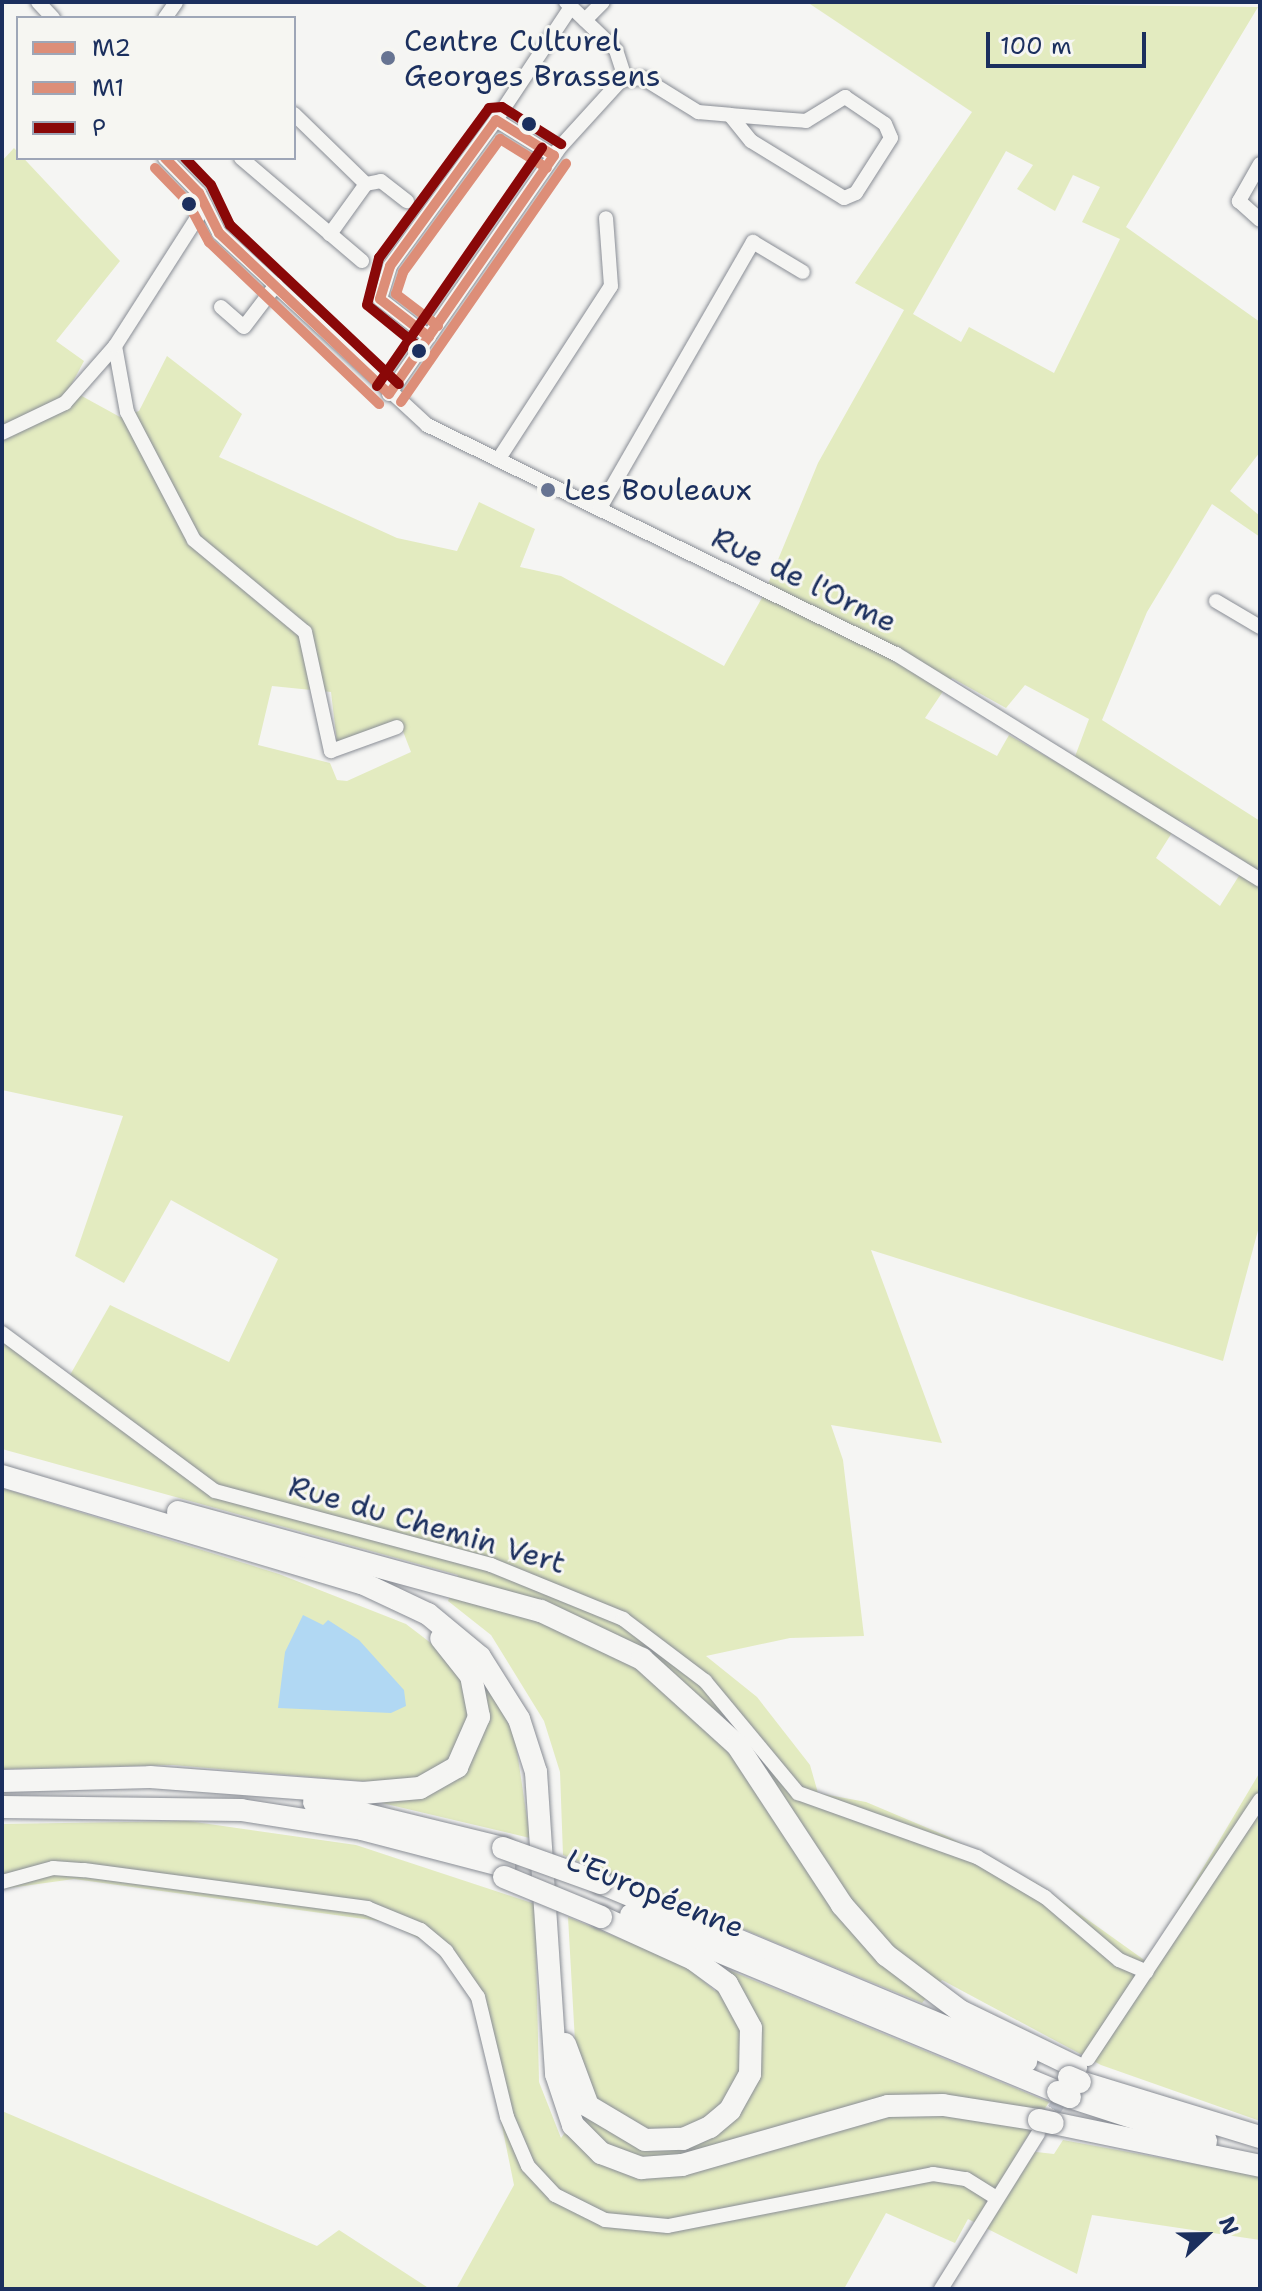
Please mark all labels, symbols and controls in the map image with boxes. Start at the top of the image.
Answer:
legend [16,16,296,160]
scale bar [990,16,1150,66]
place label: Centre Culturel Georges Brassens [404,23,661,94]
text: 100 m [1000,30,1072,62]
text: M2 [92,32,131,64]
marker: Centre Culturel Georges Brassens [379,49,397,67]
text: M1 [92,72,124,104]
text: P [92,112,106,144]
unlabelled marker [521,116,537,132]
unlabelled marker [181,196,197,212]
unlabelled marker [411,343,427,359]
place label: Les Bouleaux [564,472,752,508]
marker: Les Bouleaux [539,481,557,499]
street label: Rue de l'Orme [706,520,902,640]
street label: Rue du Chemin Vert [284,1468,570,1582]
street label: L'Européenne [561,1842,749,1946]
north arrow [1166,2195,1246,2275]
text: N [1212,2212,1245,2239]

